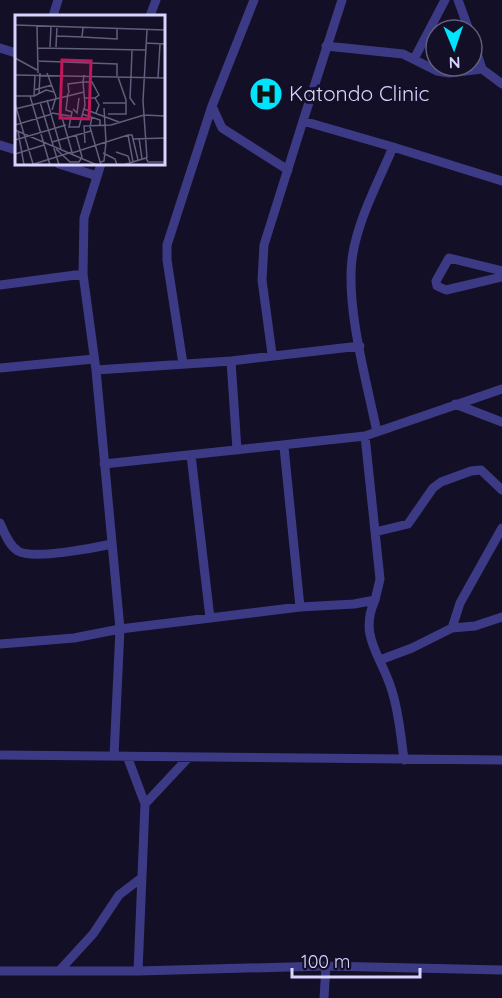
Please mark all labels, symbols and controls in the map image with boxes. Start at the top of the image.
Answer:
inset map [15,15,165,165]
north arrow [424,18,484,78]
text: N [448,53,461,73]
hospital icon: Katondo Clinic [248,76,284,112]
place label: Katondo Clinic [289,80,430,106]
scale bar [292,941,420,979]
text: 100 m [301,950,350,973]

